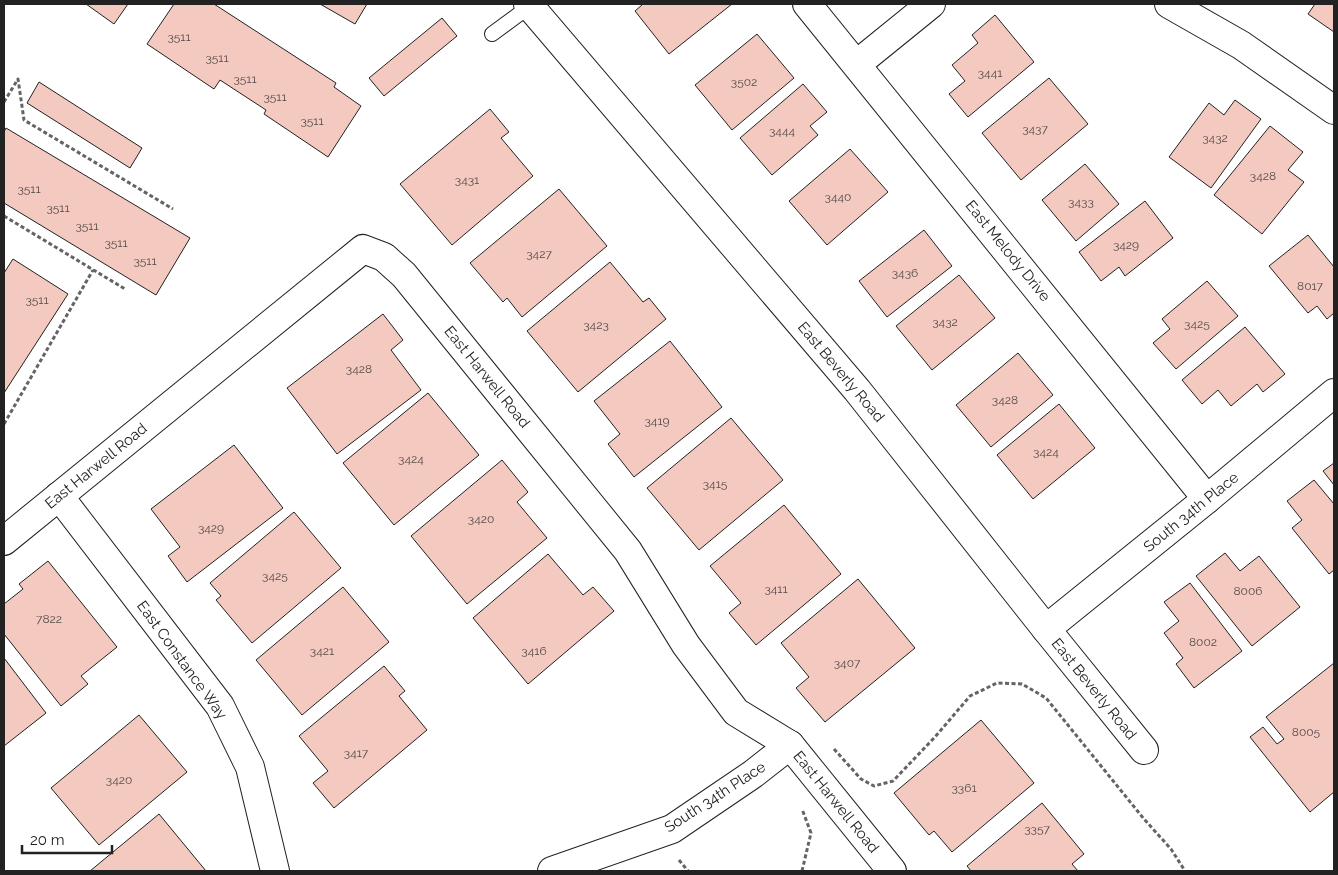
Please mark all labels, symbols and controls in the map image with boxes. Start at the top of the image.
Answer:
house number: 3511 [167,30,191,44]
house number: 3511 [205,51,229,65]
house number: 3441 [978,66,1002,80]
house number: 3511 [233,72,257,86]
house number: 3502 [731,75,757,89]
house number: 3511 [263,90,287,104]
house number: 3511 [300,114,324,128]
house number: 3437 [1022,122,1048,136]
house number: 3444 [769,124,795,138]
house number: 3432 [1202,131,1228,145]
house number: 3428 [1250,169,1276,183]
house number: 3431 [455,173,479,187]
house number: 3511 [17,182,41,196]
house number: 3440 [825,190,851,204]
house number: 3433 [1068,195,1094,209]
street label: East Melody Drive [962,197,1054,305]
house number: 3511 [46,201,70,215]
house number: 3511 [75,219,99,233]
house number: 3511 [104,236,128,250]
house number: 3429 [1113,238,1139,252]
house number: 3427 [526,247,552,261]
house number: 3511 [133,254,157,268]
house number: 3436 [892,266,918,280]
house number: 8017 [1297,279,1324,293]
house number: 3511 [25,293,49,307]
house number: 3432 [932,315,958,329]
house number: 3425 [1184,317,1210,331]
house number: 3423 [583,318,609,332]
street label: East Beverly Road [794,318,888,426]
street label: East Harwell Road [440,322,534,432]
house number: 3428 [346,362,372,376]
house number: 3428 [992,393,1018,407]
house number: 3419 [644,414,670,428]
street label: East Harwell Road [41,419,151,513]
house number: 3424 [1033,445,1059,459]
house number: 3424 [398,452,424,466]
street label: South 34th Place [1140,468,1242,556]
house number: 3415 [703,477,728,491]
house number: 3420 [468,512,494,526]
house number: 3429 [198,521,224,535]
house number: 3425 [262,569,288,583]
house number: 3411 [764,582,788,596]
house number: 8006 [1233,584,1263,598]
street label: East Constance Way [133,597,231,723]
house number: 7822 [36,612,62,626]
street label: East Beverly Road [1048,635,1140,743]
house number: 8002 [1189,635,1217,649]
house number: 3421 [310,644,334,658]
house number: 3416 [521,644,547,658]
house number: 3407 [834,656,861,670]
house number: 8005 [1292,725,1321,739]
house number: 3417 [344,746,369,760]
street label: East Harwell Road [789,747,883,857]
street label: South 34th Place [661,758,769,836]
house number: 3420 [106,773,132,787]
house number: 3361 [951,781,977,795]
scale bar [22,822,112,854]
house number: 3357 [1024,822,1050,836]
text: 20 m [30,831,65,849]

